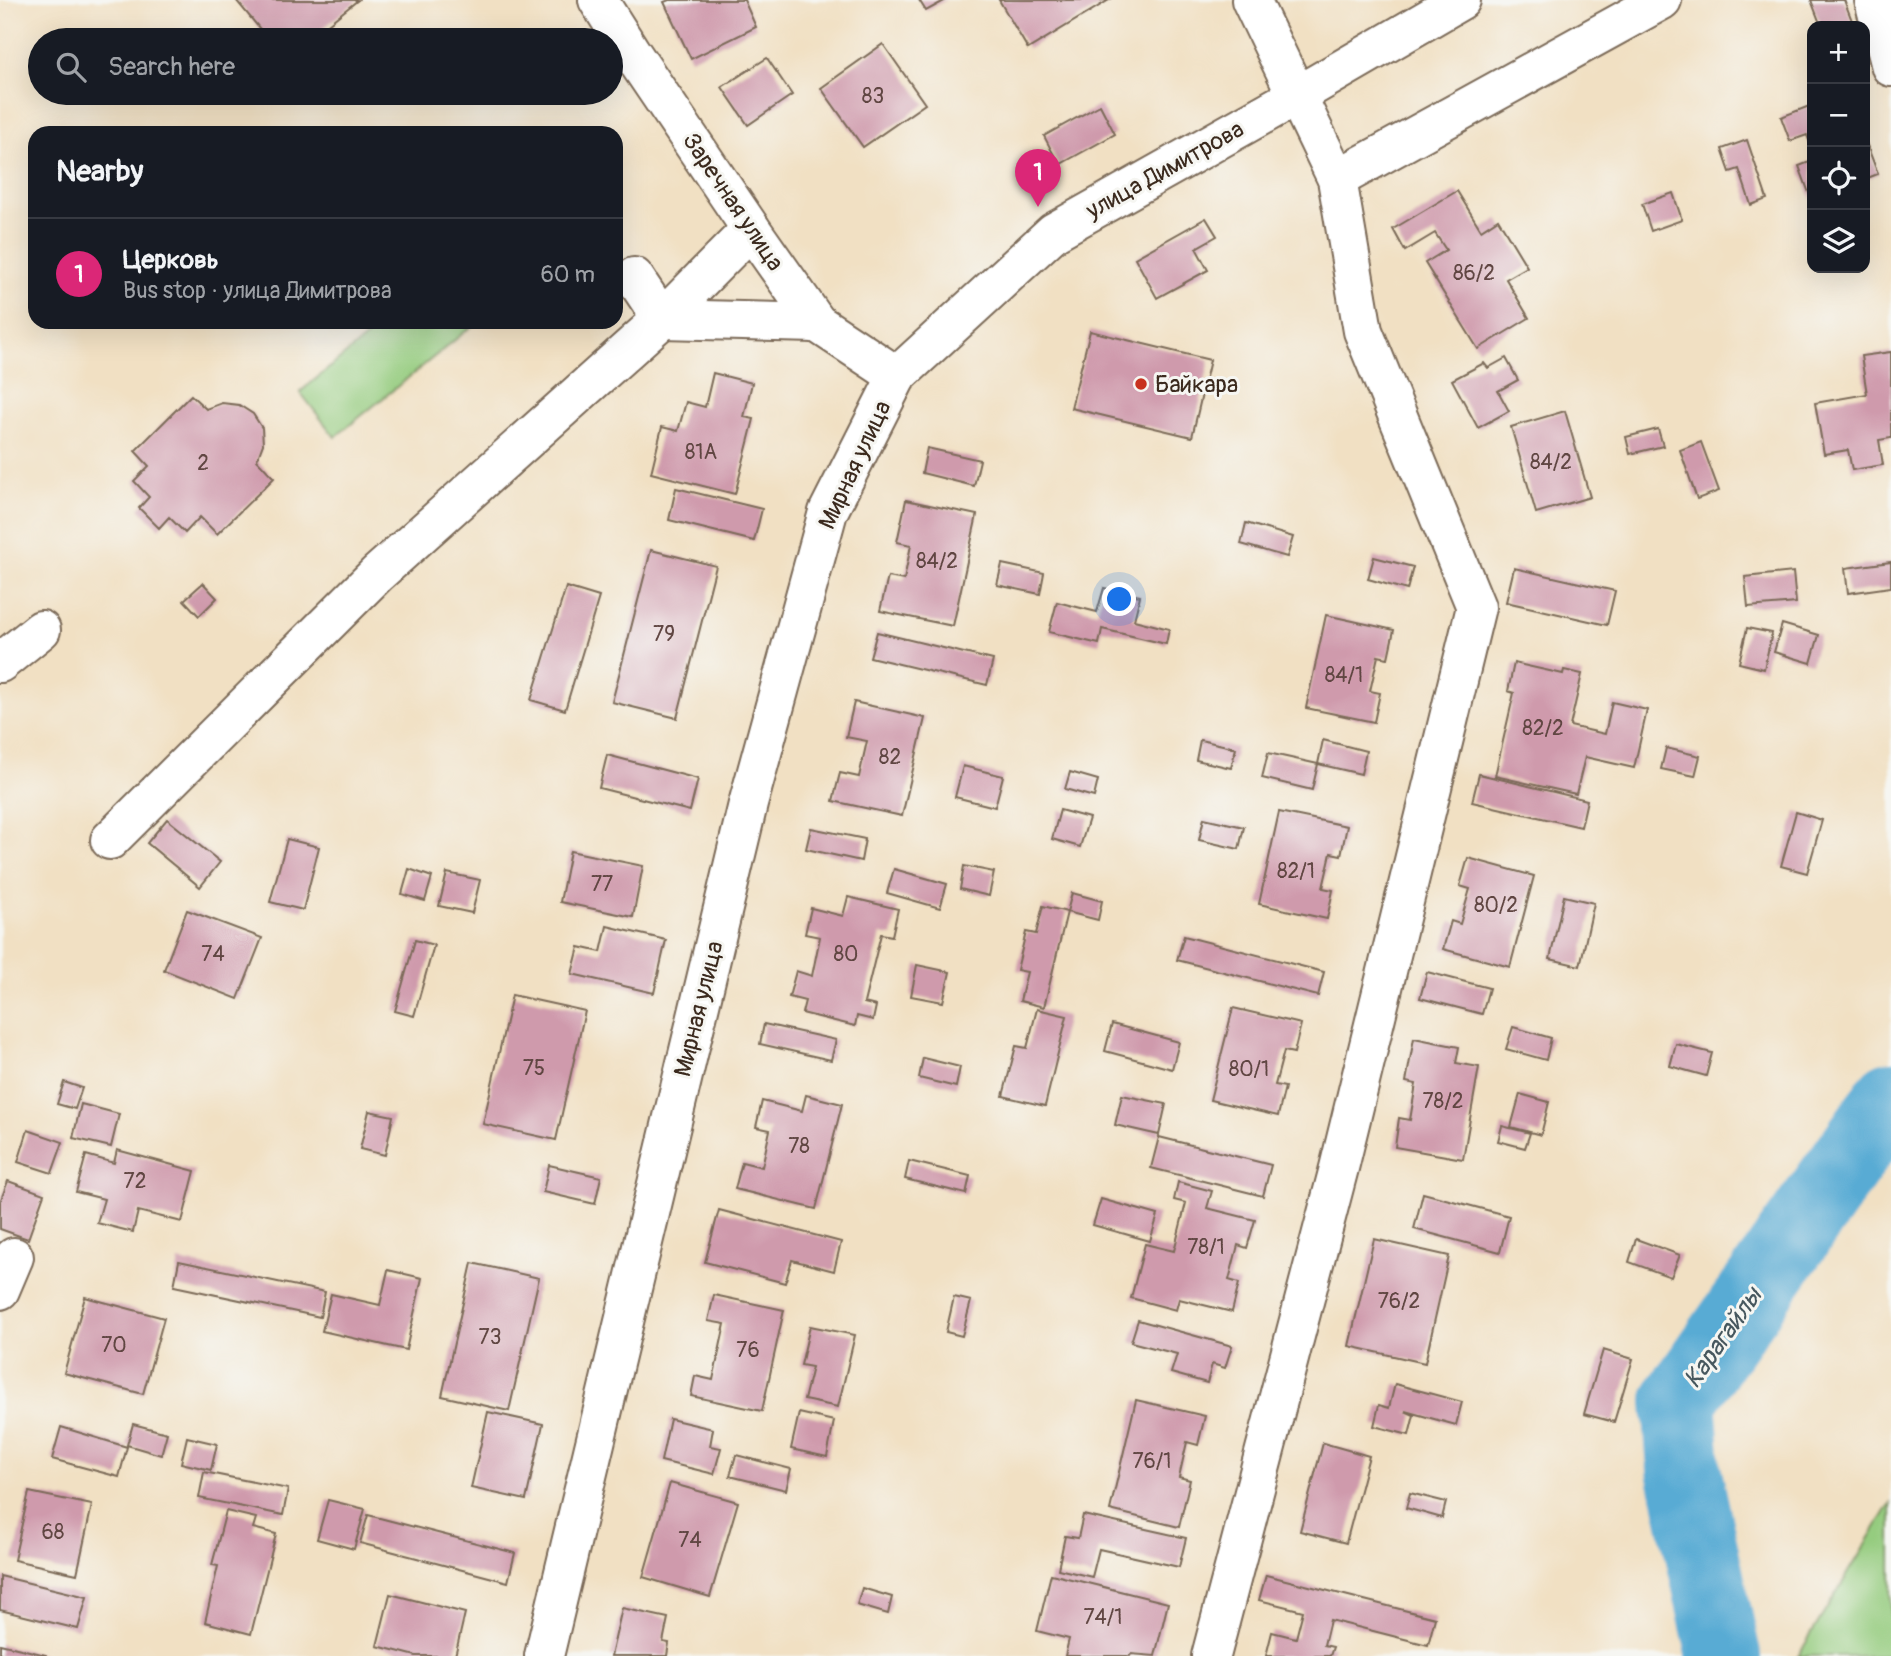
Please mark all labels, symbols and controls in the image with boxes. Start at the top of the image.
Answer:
map controls [1807,21,1870,273]
button: + [1807,21,1870,84]
search box [28,28,623,105]
icon: search [52,48,90,86]
text: Search here [108,51,235,83]
house number: 83 [862,83,884,110]
button: − [1807,84,1870,147]
street label: улица Димитрова [1080,115,1249,226]
street label: Заречная улица [676,127,790,277]
button: locate [1807,147,1870,210]
pin: 1 [1015,149,1061,207]
text: Nearby [56,153,143,190]
button: layers [1807,210,1870,273]
text: Церковь [123,244,219,276]
text: 1 [75,260,84,289]
text: 60 m [540,260,595,289]
house number: 86/2 [1453,260,1495,287]
text: Bus stop · улица Димитрова [123,276,392,305]
place label: Байкара [1155,370,1238,399]
marker: Байкара [1133,376,1149,392]
street label: Мирная улица [813,396,897,534]
house number: 81А [685,439,717,466]
house number: 84/2 [1530,449,1572,476]
house number: 2 [197,450,209,477]
house number: 84/2 [916,548,958,575]
your location [1102,582,1136,616]
house number: 79 [653,621,675,648]
house number: 84/1 [1325,662,1363,689]
house number: 82/2 [1522,715,1564,742]
house number: 82 [879,744,901,771]
house number: 82/1 [1277,858,1315,885]
house number: 77 [591,871,613,898]
house number: 80/2 [1474,892,1518,919]
street label: Мирная улица [668,938,730,1080]
house number: 74 [201,941,225,968]
house number: 80 [834,941,858,968]
house number: 75 [523,1055,545,1082]
house number: 80/1 [1229,1056,1269,1083]
house number: 78/2 [1423,1088,1463,1115]
house number: 78 [788,1133,810,1160]
house number: 72 [124,1168,146,1195]
house number: 78/1 [1187,1234,1225,1261]
water label: Карагайлы [1677,1280,1770,1394]
house number: 76/2 [1378,1288,1420,1315]
house number: 73 [479,1324,501,1351]
house number: 70 [101,1332,127,1359]
house number: 76 [736,1337,760,1364]
house number: 76/1 [1132,1448,1172,1475]
house number: 68 [42,1519,64,1546]
house number: 74 [678,1527,702,1554]
house number: 74/1 [1083,1604,1123,1631]

